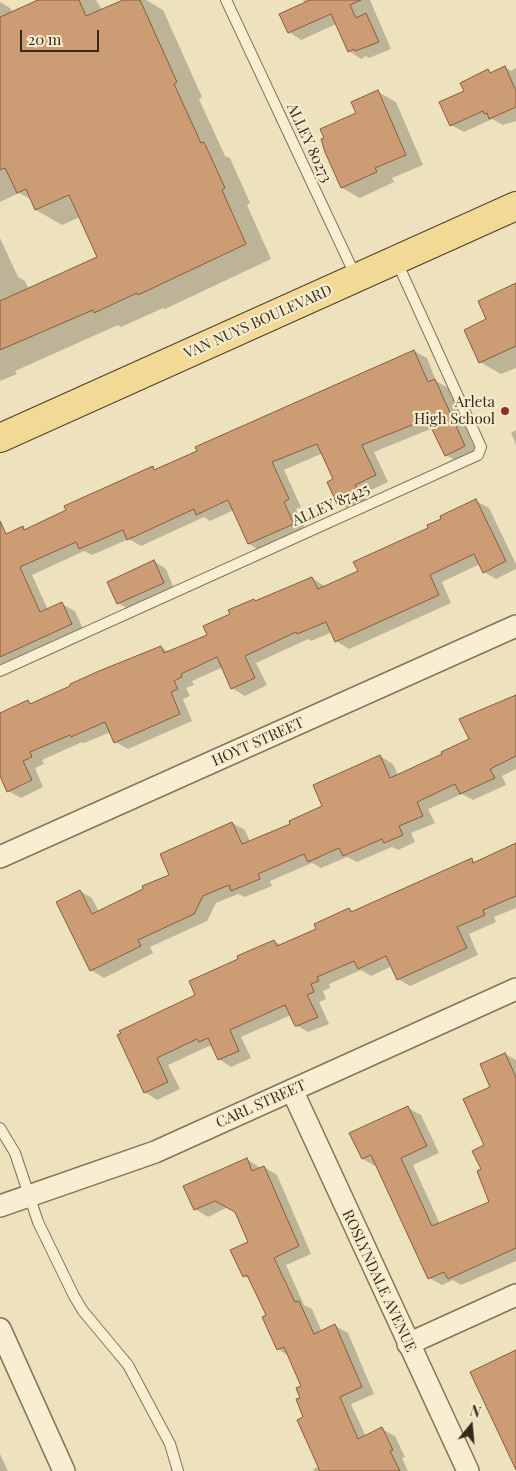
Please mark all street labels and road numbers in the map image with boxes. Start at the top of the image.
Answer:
street label: ALLEY 80273 [283,101,335,185]
street label: VAN NUYS BOULEVARD [181,281,335,363]
street label: ALLEY 87425 [290,480,372,530]
street label: HOYT STREET [209,714,307,770]
street label: CARL STREET [213,1076,309,1132]
street label: ROSLYNDALE AVENUE [338,1207,420,1355]

